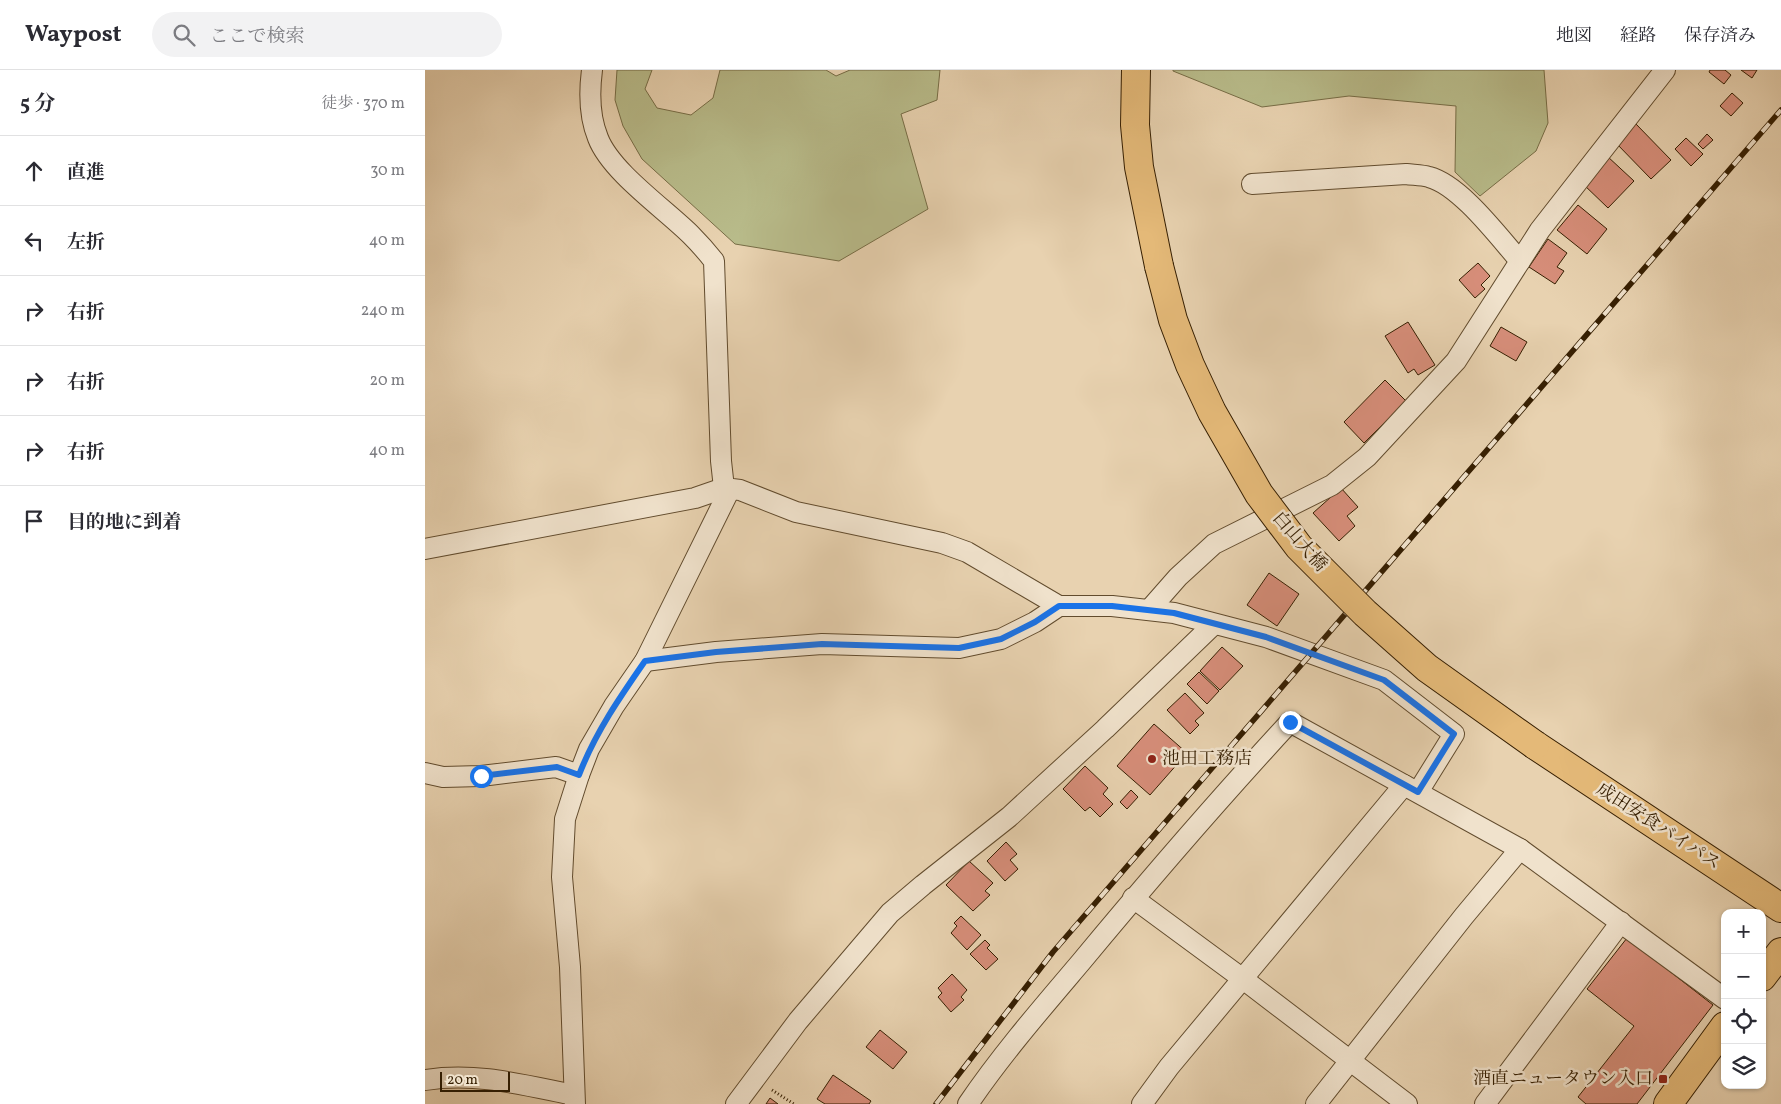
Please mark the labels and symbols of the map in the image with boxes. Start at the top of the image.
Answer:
street label: 白山大橋 [1266,507,1332,577]
route end [1279,711,1302,734]
place label: 池田工務店 [1162,747,1252,772]
marker: 池田工務店 [1146,753,1158,765]
route start [470,765,493,788]
street label: 成田安食バイパス [1591,777,1725,877]
place label: 酒直ニュータウン入口 [1473,1067,1653,1092]
scale bar [440,1069,510,1092]
marker: 酒直ニュータウン入口 [1657,1073,1669,1085]

